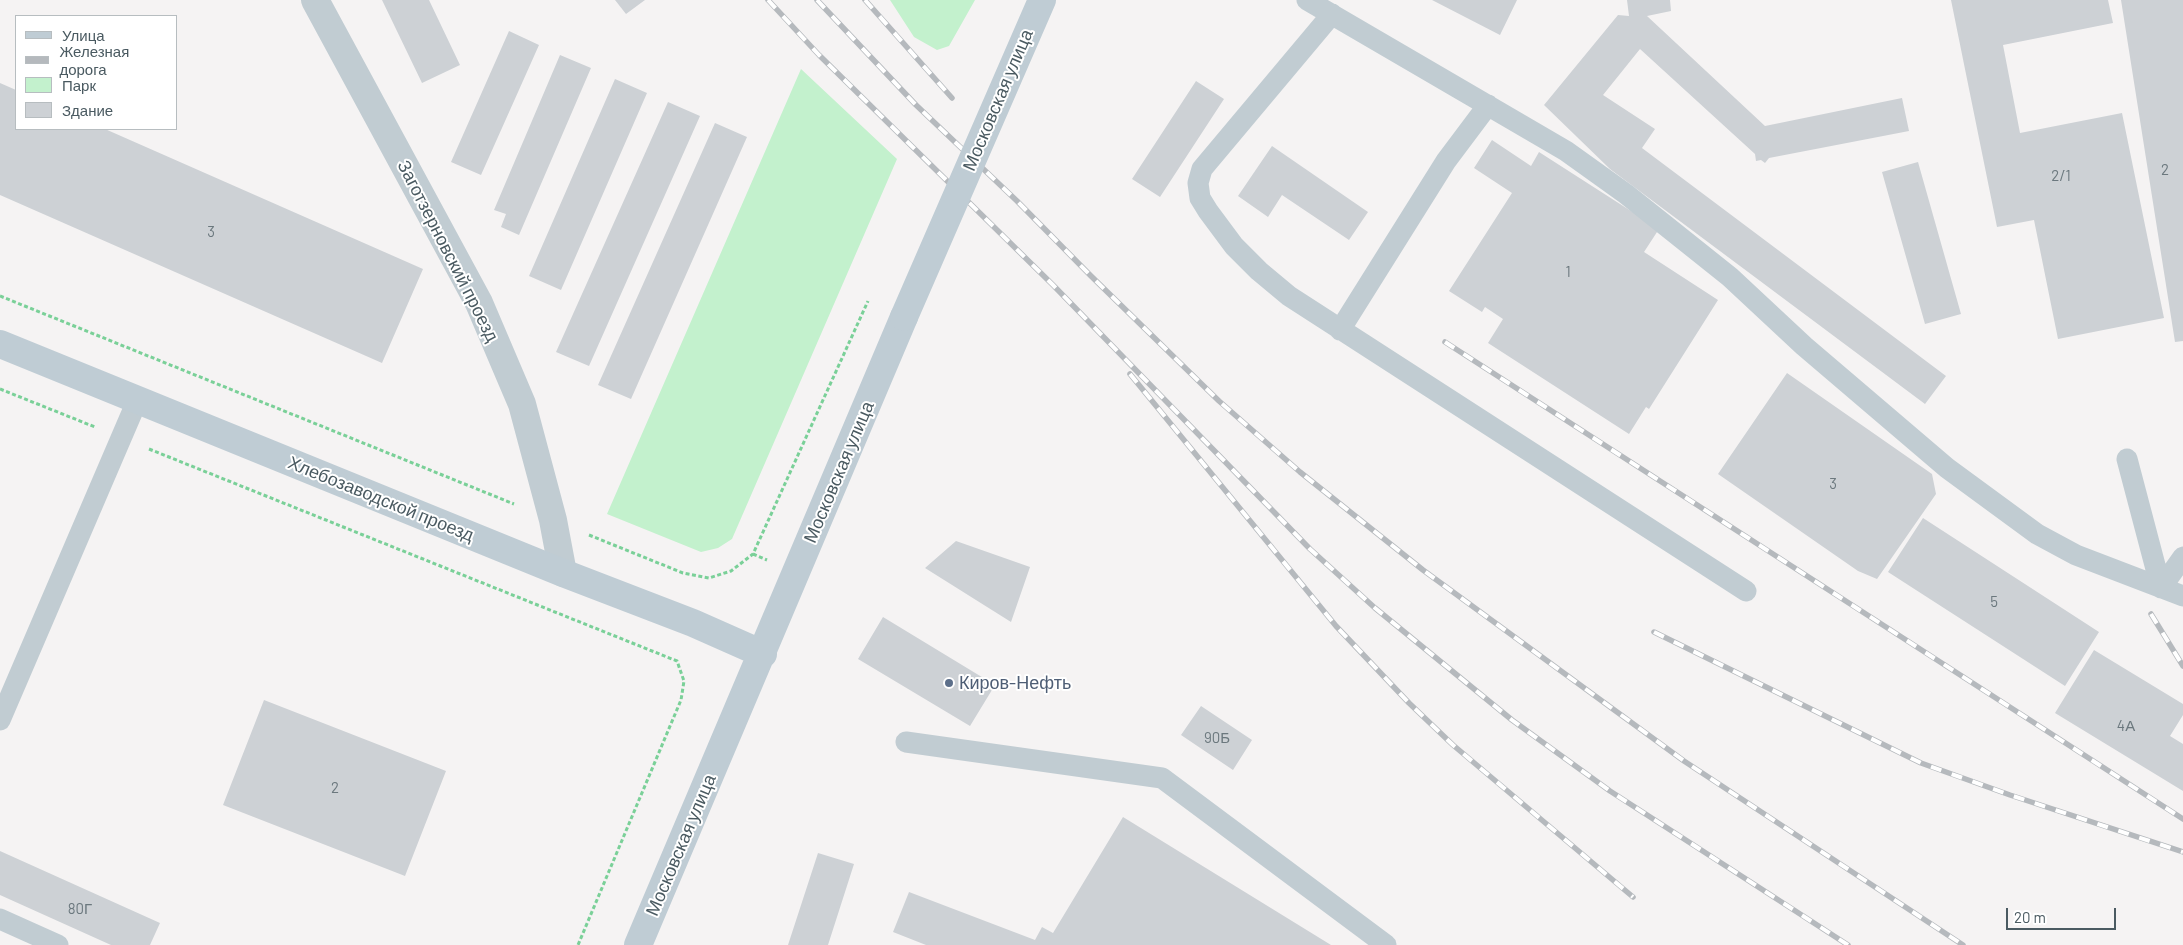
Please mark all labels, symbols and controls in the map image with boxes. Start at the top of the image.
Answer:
legend [15,15,178,130]
text: Улица [62,26,105,44]
street label: Московская улица [958,26,1038,174]
text: Железная дорога [59,42,129,78]
text: Парк [62,76,96,94]
text: Здание [62,101,113,119]
street label: Заготзерновский проезд [393,157,503,345]
house number: 2 [2161,161,2169,179]
house number: 2/1 [2051,167,2071,185]
house number: 3 [207,223,215,241]
house number: 1 [1565,263,1571,281]
street label: Московская улица [799,398,879,546]
street label: Хлебозаводской проезд [285,452,477,546]
house number: 3 [1829,475,1837,493]
house number: 5 [1990,593,1998,611]
place label: Киров-Нефть [959,672,1071,694]
marker: Киров-Нефть [943,677,955,689]
house number: 4А [2117,717,2135,735]
house number: 90Б [1204,729,1230,747]
street label: Московская улица [641,771,721,919]
house number: 2 [331,779,339,797]
scale bar [2008,898,2118,930]
house number: 80Г [68,900,92,918]
text: 20 m [2014,908,2046,926]

